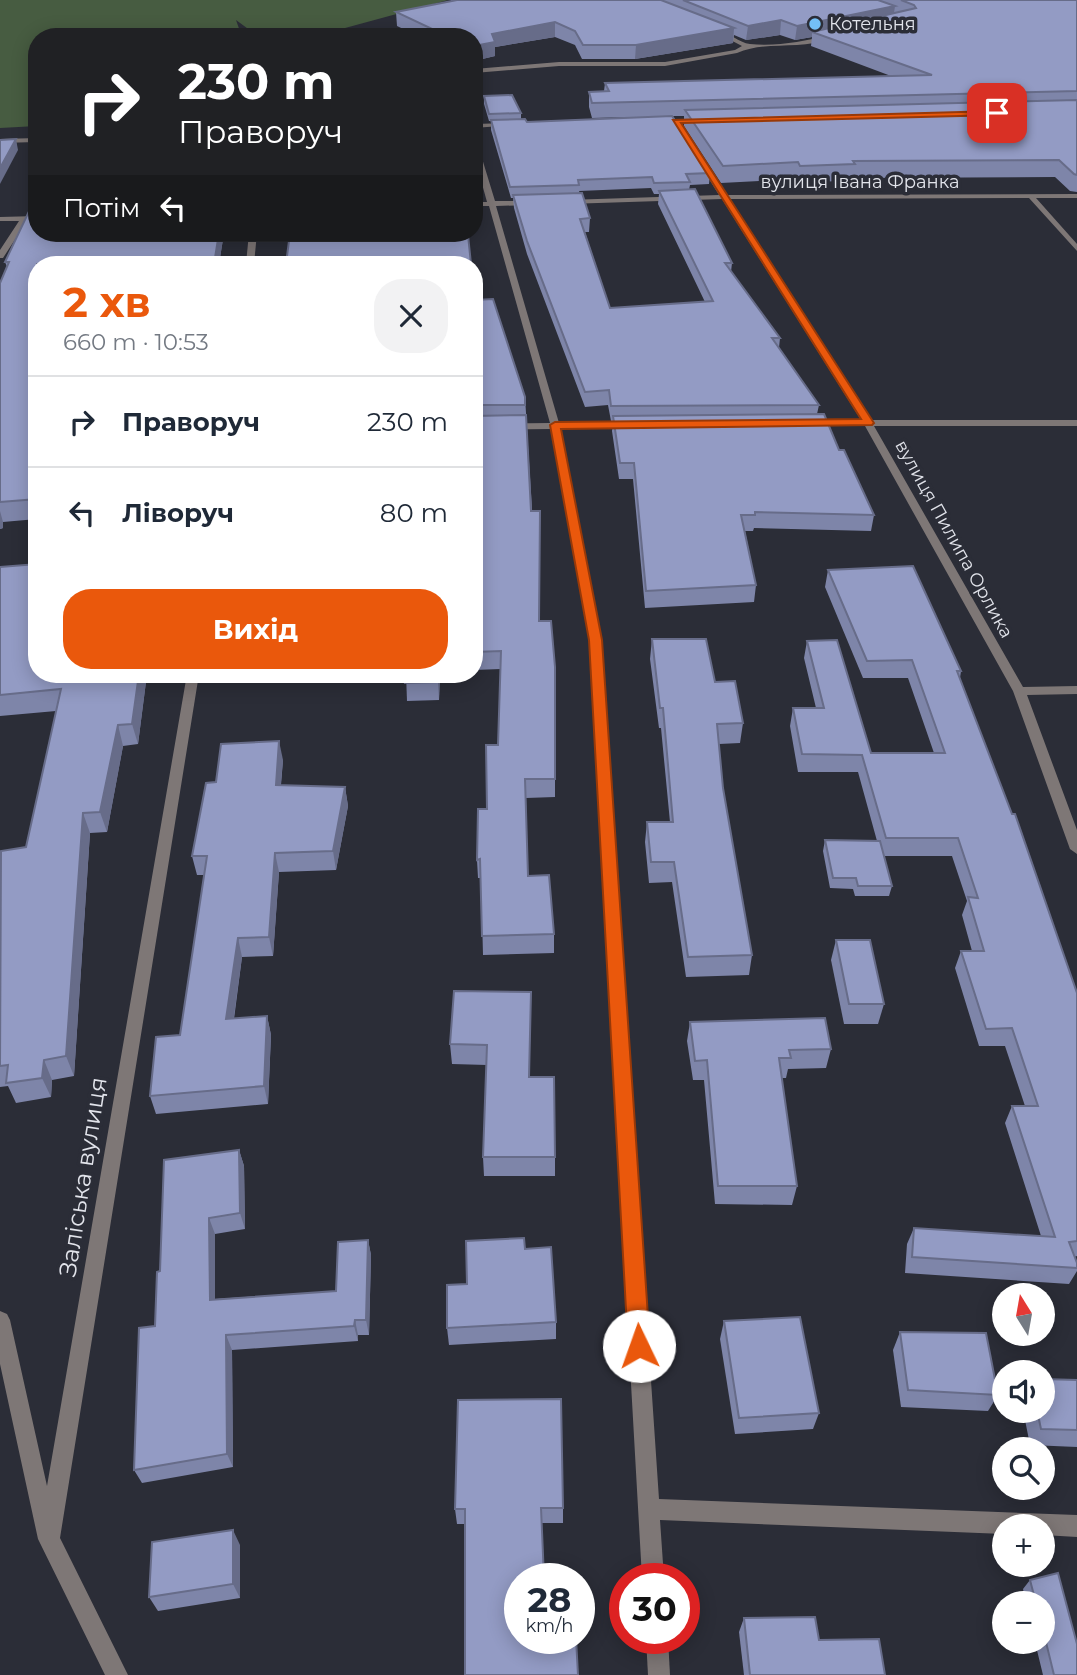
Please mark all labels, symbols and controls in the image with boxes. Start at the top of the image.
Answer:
place label: Котельня [829,13,916,35]
marker: Котельня [807,16,823,32]
text: 230 m [178,52,334,111]
icon: right [63,56,154,147]
pin [967,83,1027,143]
icon: arrive [978,94,1016,132]
text: Праворуч [178,112,343,151]
street label: вулиця Івана Франка [761,171,959,193]
icon: left [154,189,192,227]
text: Потім [63,192,140,224]
text: 2 хв [63,276,151,328]
button: close [374,279,448,353]
text: 660 m · 10:53 [63,328,209,356]
icon: right [63,403,101,441]
text: Праворуч [122,406,260,438]
text: 230 m [367,406,448,438]
street label: вулиця Пилипа Орлика [890,436,1018,642]
icon: left [63,494,101,532]
text: Ліворуч [122,497,234,529]
text: 80 m [380,497,448,529]
button: Вихід [63,589,448,669]
street label: Заліська вулиця [52,1075,113,1279]
north arrow [992,1283,1055,1346]
map controls [992,1283,1055,1654]
position arrow [602,1309,676,1383]
button: sound [992,1360,1055,1423]
button: search [992,1437,1055,1500]
button: + [992,1514,1055,1577]
speed limit sign: 30 [609,1563,700,1654]
text: 28 [528,1578,571,1621]
button: − [992,1591,1055,1654]
text: km/h [525,1615,574,1637]

